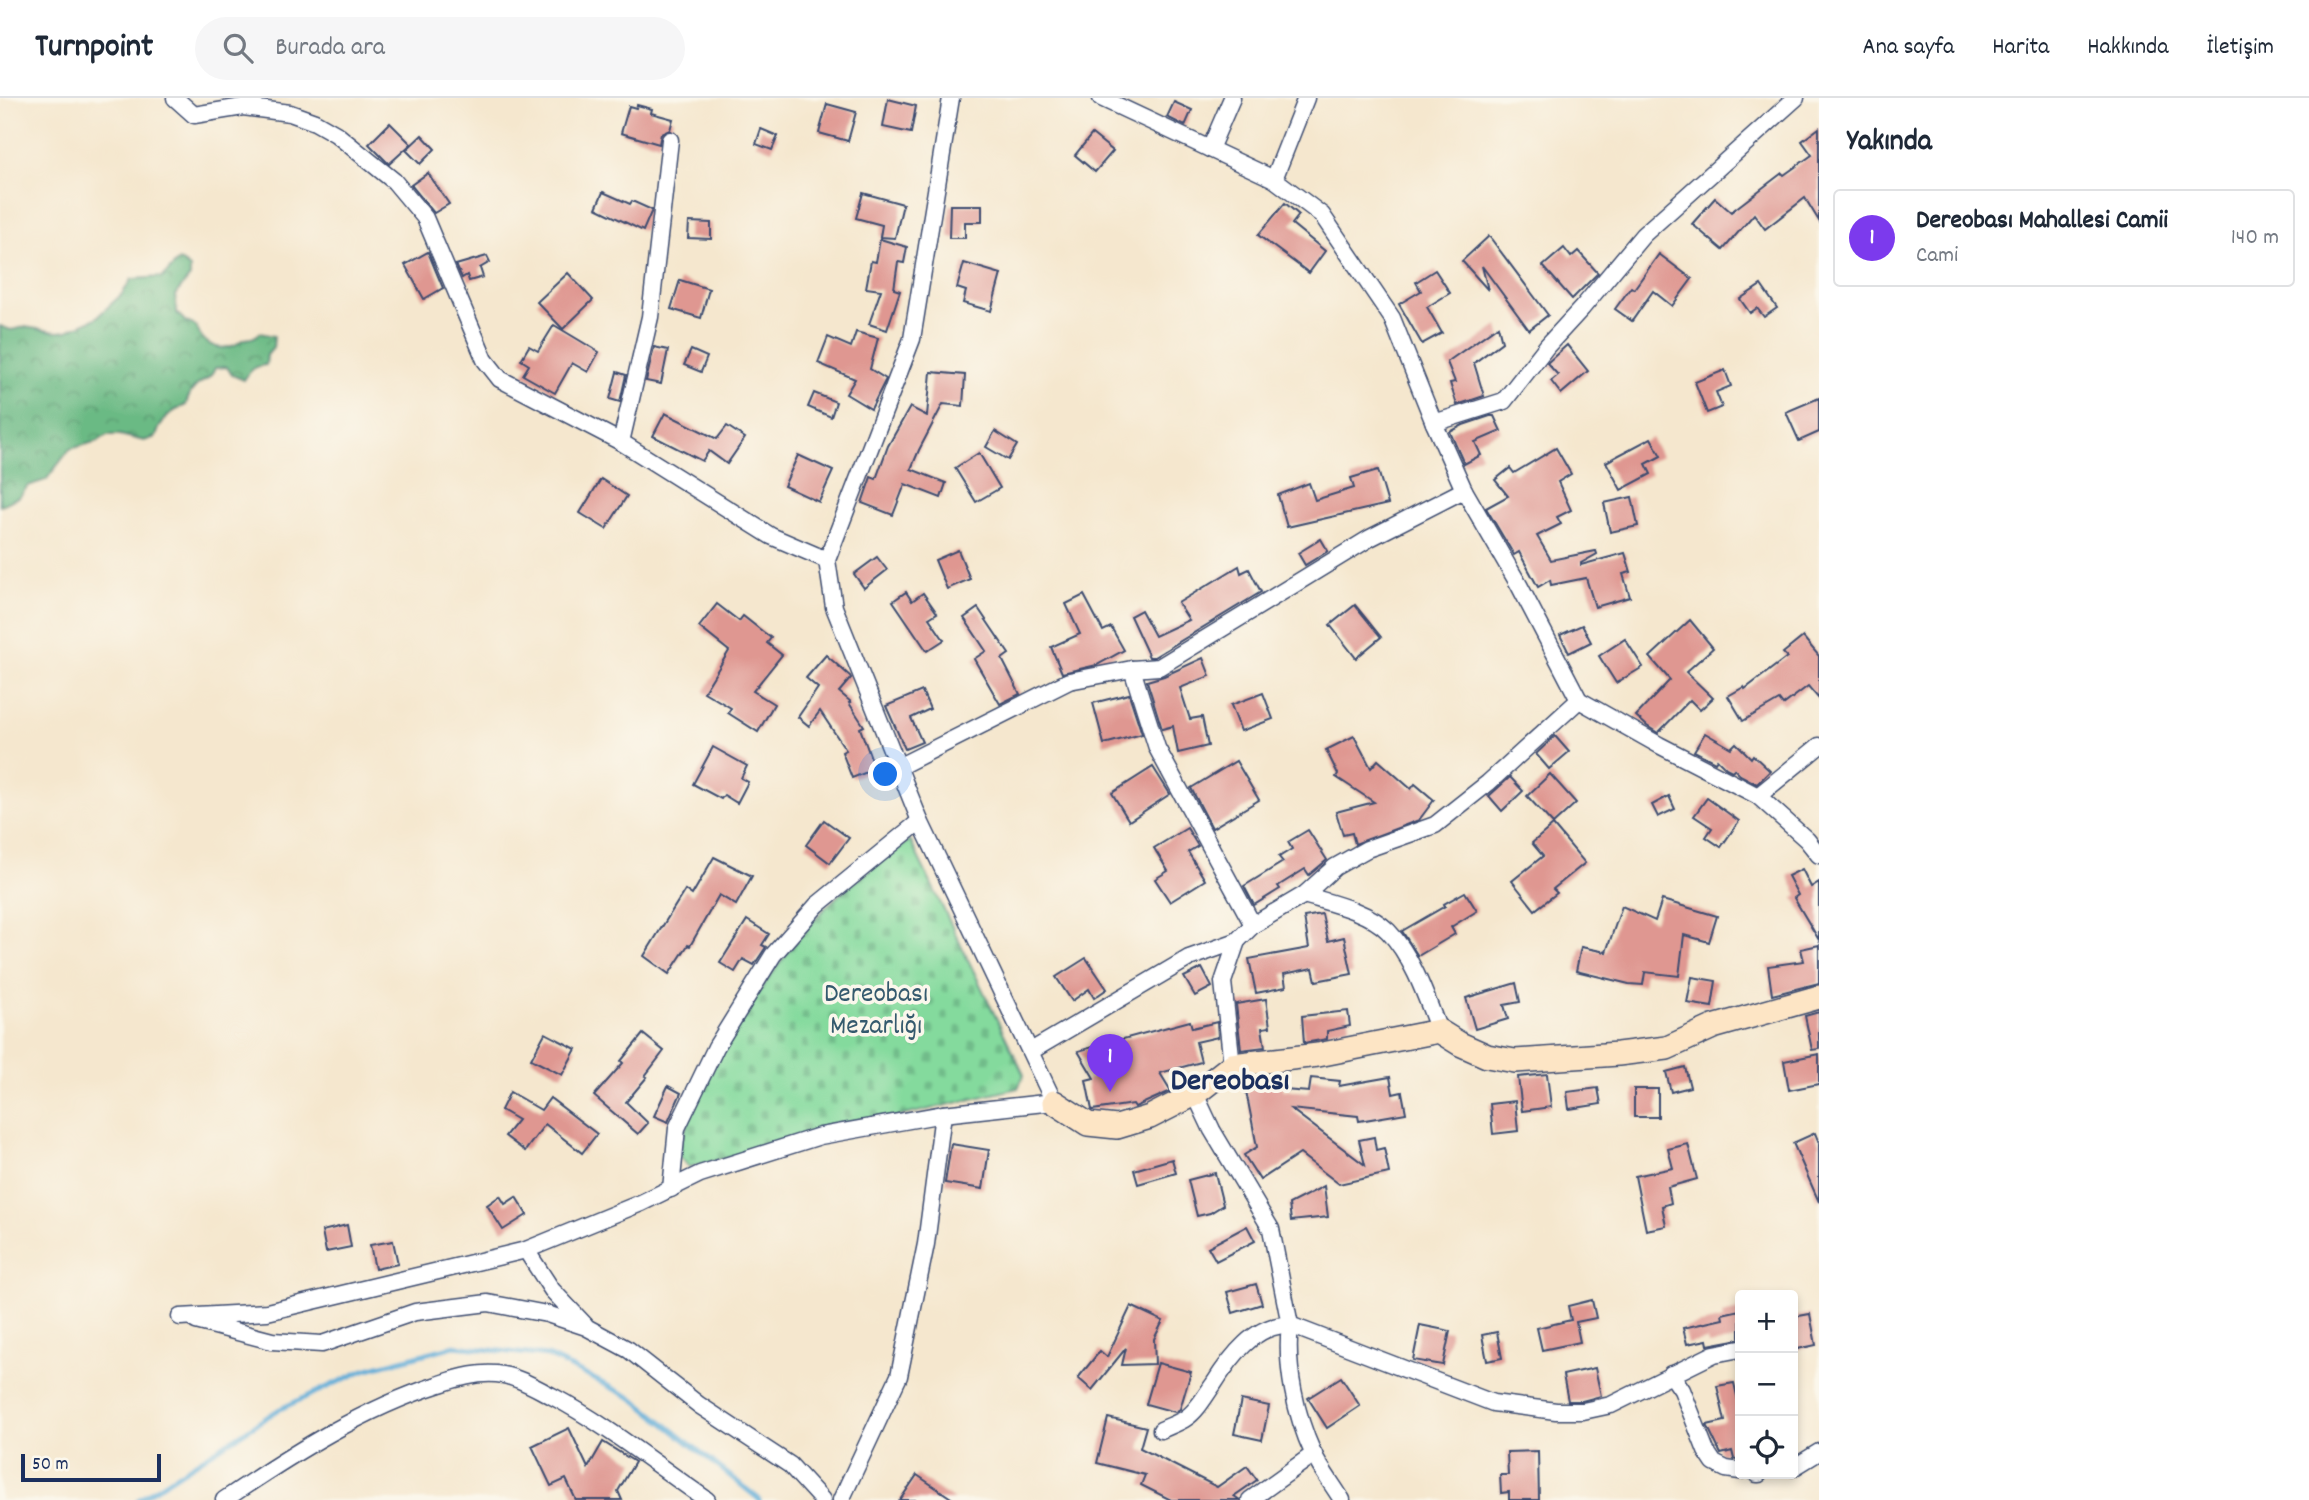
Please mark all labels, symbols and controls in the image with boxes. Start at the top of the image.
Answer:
search box [195,17,685,80]
text: Turnpoint [35,25,153,72]
icon: search [219,29,257,67]
text: Burada ara [275,30,385,67]
text: Ana sayfa [1863,31,1954,65]
text: Harita [1992,31,2049,65]
text: Hakkında [2087,31,2169,65]
text: İletişim [2207,31,2274,65]
text: Yakında [1847,122,1932,165]
text: Dereobası Mahallesi Camii [1916,203,2168,240]
text: 1 [1869,222,1875,255]
text: 140 m [2231,222,2279,255]
text: Cami [1916,240,1958,273]
your location [868,757,902,791]
park label: Dereobası Mezarlığı [824,976,928,1048]
pin: 1 [1087,1034,1133,1092]
district label: Dereobası [1170,1060,1290,1106]
map controls [1735,1290,1798,1479]
button: + [1735,1290,1798,1353]
button: − [1735,1353,1798,1416]
button: locate [1735,1416,1798,1479]
scale bar [21,1451,161,1483]
text: 50 m [32,1452,69,1479]

